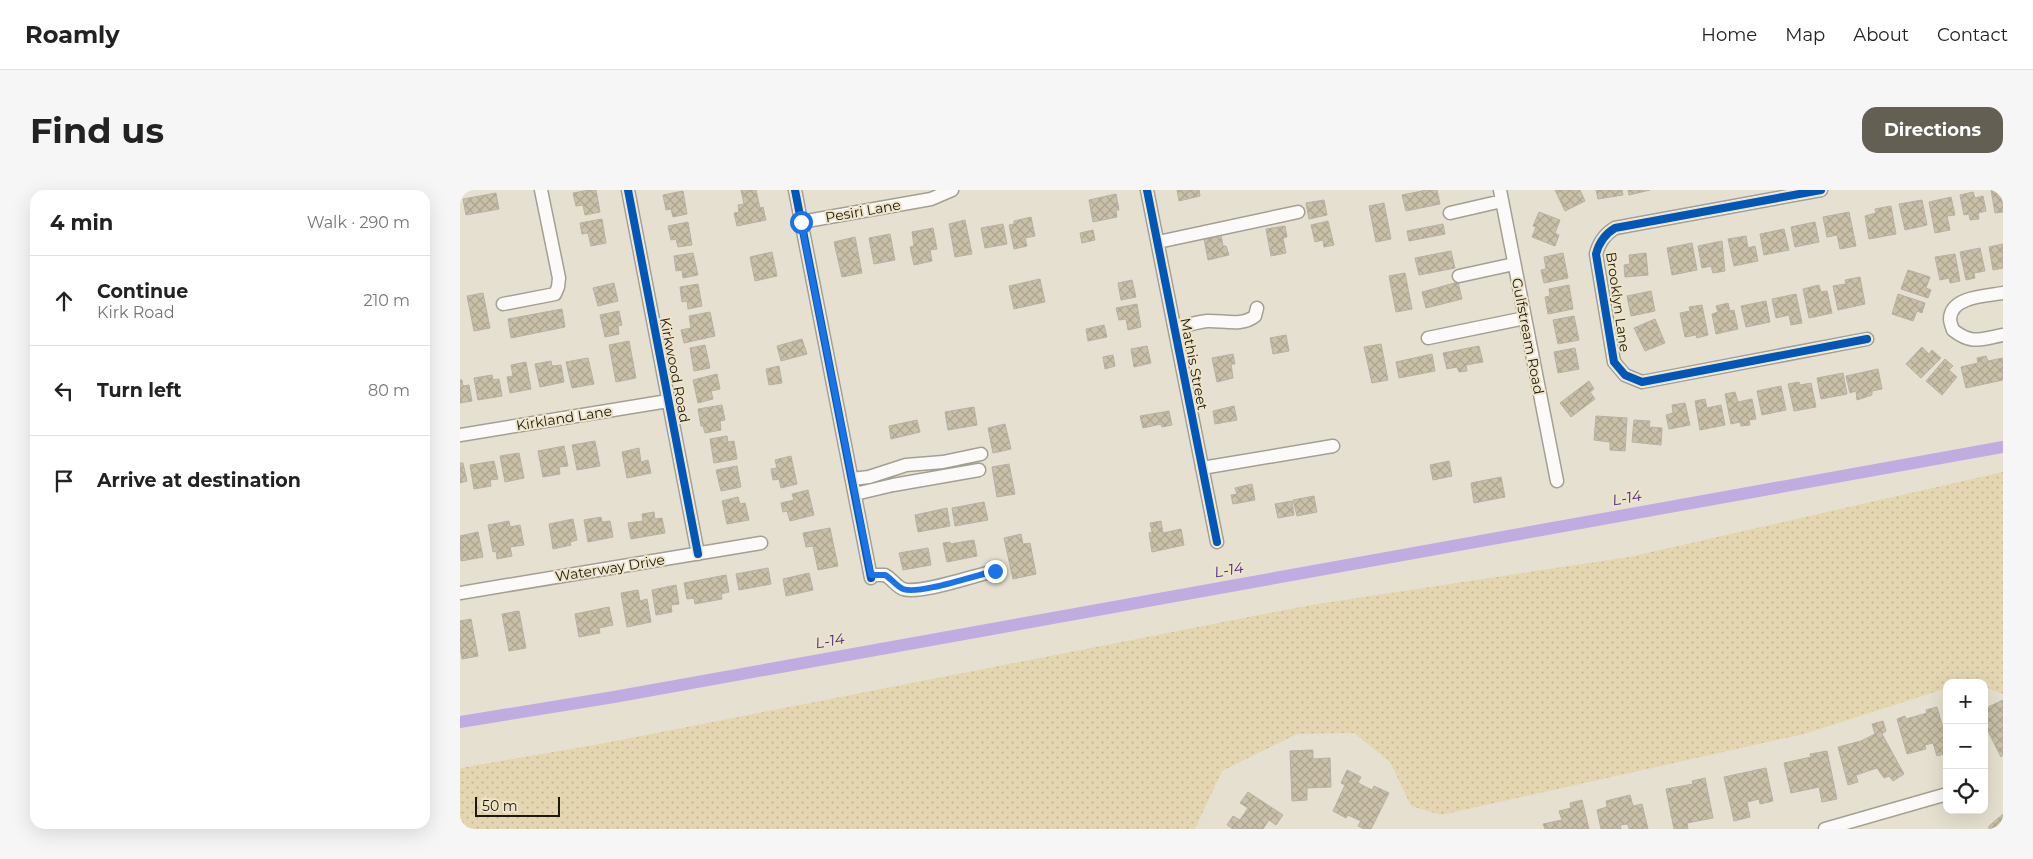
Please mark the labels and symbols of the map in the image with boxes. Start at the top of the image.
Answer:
street label: Pesiri Lane [824,196,902,226]
route start [790,211,813,234]
street label: Brooklyn Lane [1602,251,1634,353]
street label: Gulfstream Road [1508,276,1548,396]
street label: Kirkwood Road [656,316,694,424]
street label: Mathis Street [1176,316,1212,412]
street label: Kirkland Lane [515,402,613,434]
water label: L-14 [1611,486,1643,509]
street label: Waterway Drive [554,550,666,586]
water label: L-14 [1213,558,1245,581]
route end [984,560,1007,583]
water label: L-14 [814,629,846,652]
scale bar [475,794,560,817]

